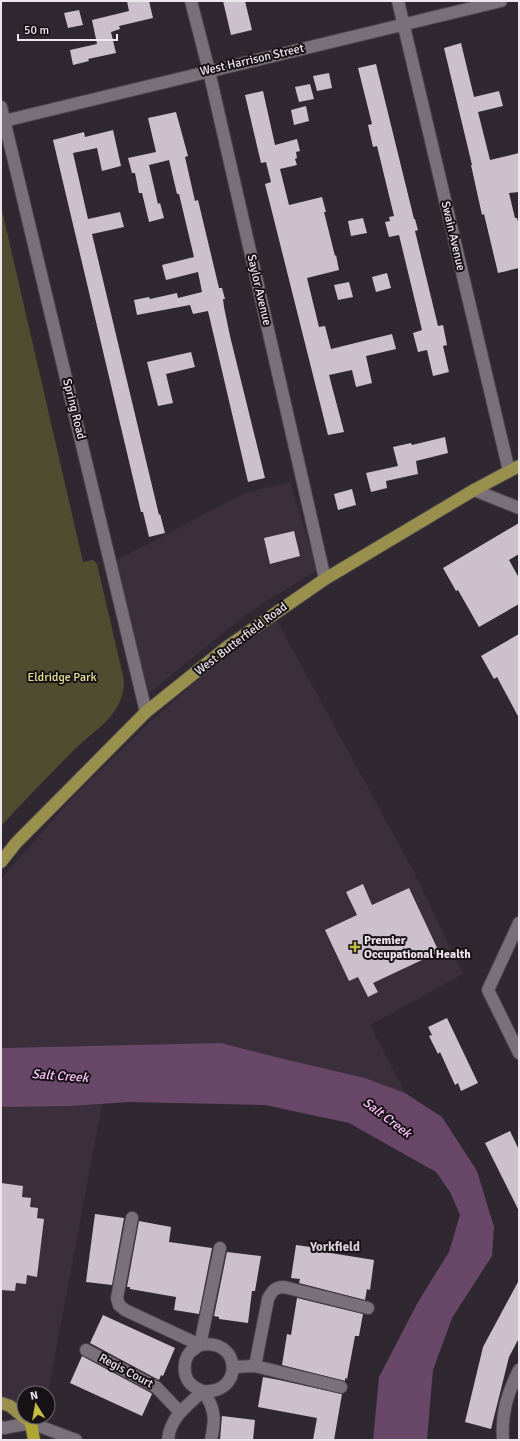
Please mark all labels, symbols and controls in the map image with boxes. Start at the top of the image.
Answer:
scale bar [18,16,117,42]
text: 50 m [24,23,49,38]
street label: West Harrison Street [199,41,305,79]
street label: Swain Avenue [438,200,468,272]
street label: Saylor Avenue [244,253,274,327]
street label: Spring Road [59,377,89,441]
street label: West Butterfield Road [192,599,290,679]
park label: Eldridge Park [28,670,96,685]
place label: Premier Occupational Health [364,933,471,962]
marker: Premier Occupational Health [349,941,361,953]
water label: Salt Creek [31,1066,90,1086]
water label: Salt Creek [360,1095,416,1142]
district label: Yorkfield [309,1239,360,1255]
street label: Regis Court [96,1350,156,1392]
north arrow [16,1385,56,1425]
text: N [29,1389,39,1403]

